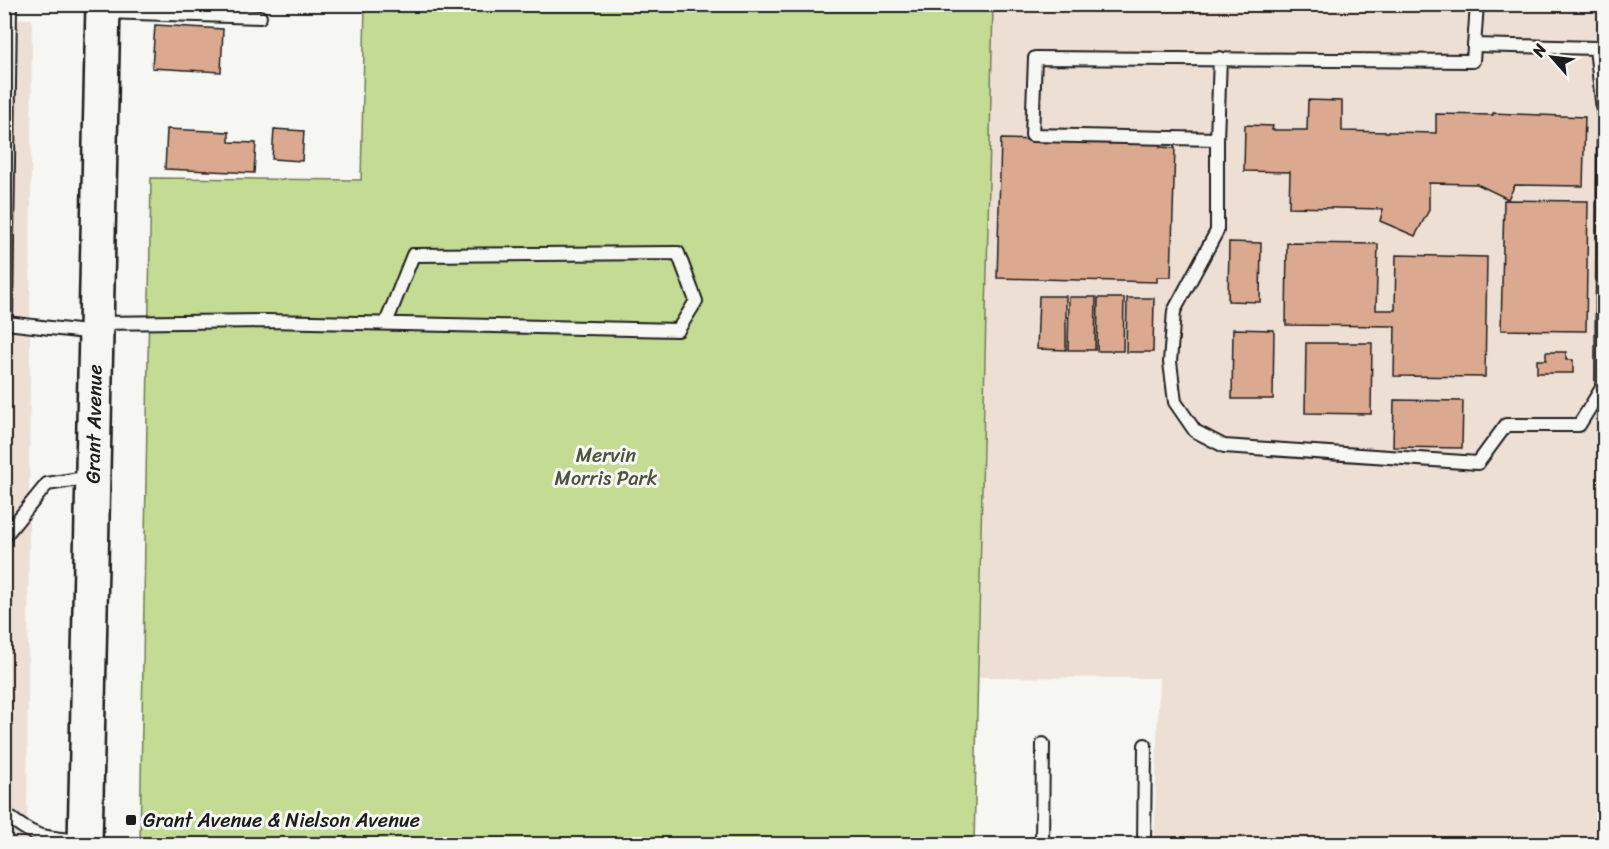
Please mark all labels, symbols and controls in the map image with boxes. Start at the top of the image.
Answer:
north arrow [1522,27,1582,87]
text: N [1523,38,1555,63]
street label: Grant Avenue [75,364,113,484]
park label: Mervin Morris Park [555,438,658,496]
place label: Grant Avenue & Nielson Avenue [143,803,420,838]
marker: Grant Avenue & Nielson Avenue [124,813,138,827]

